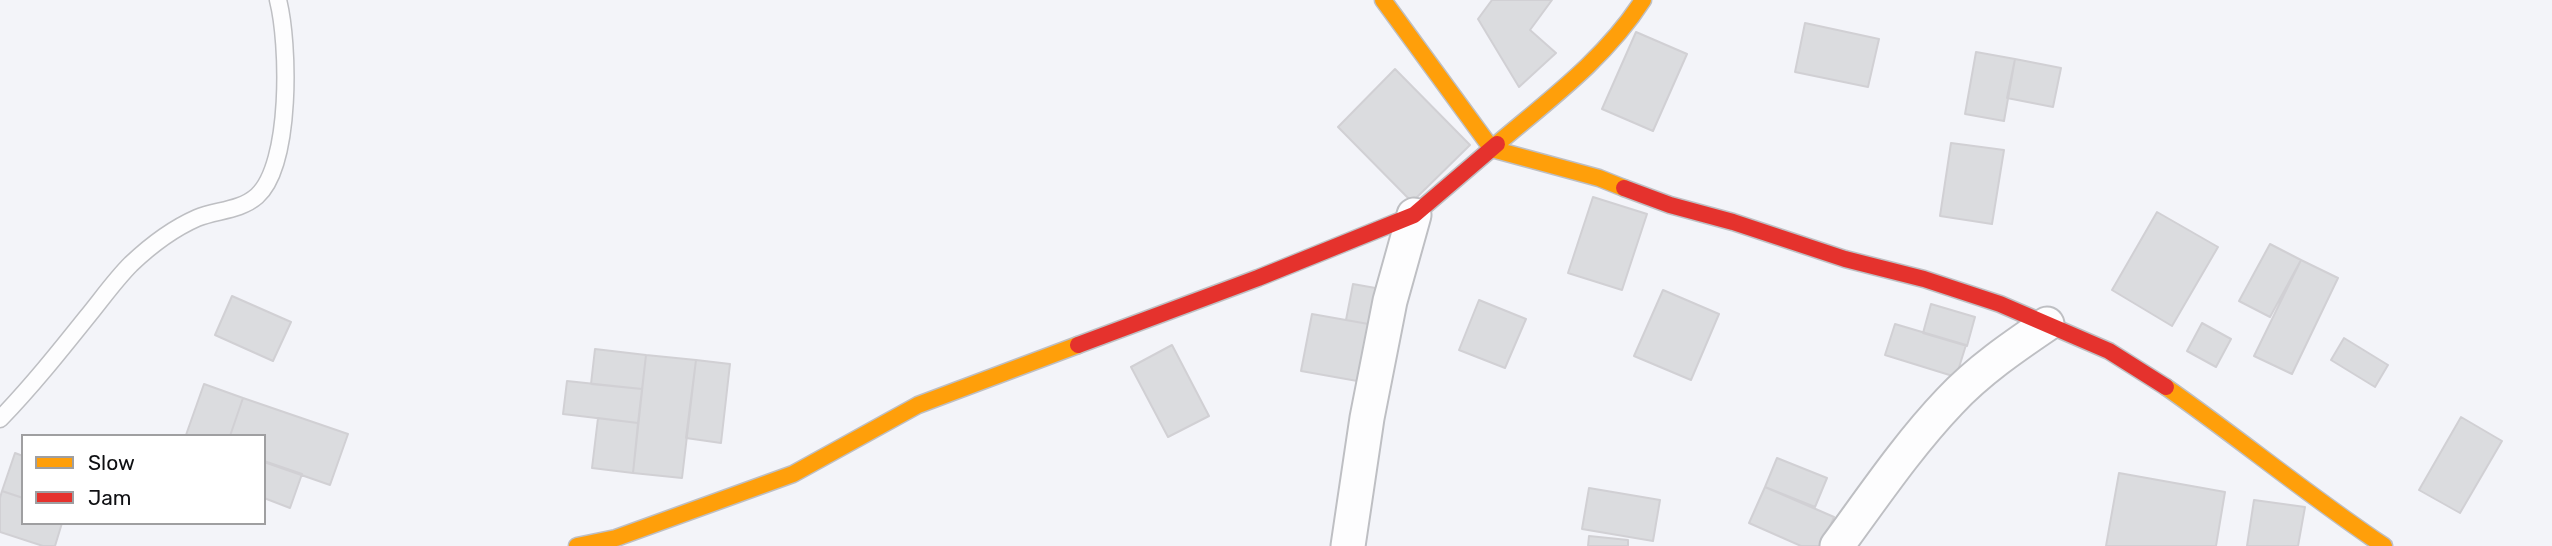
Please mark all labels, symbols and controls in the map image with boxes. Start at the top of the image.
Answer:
legend [21,434,266,525]
text: Slow [88,450,135,475]
text: Jam [88,485,132,510]

